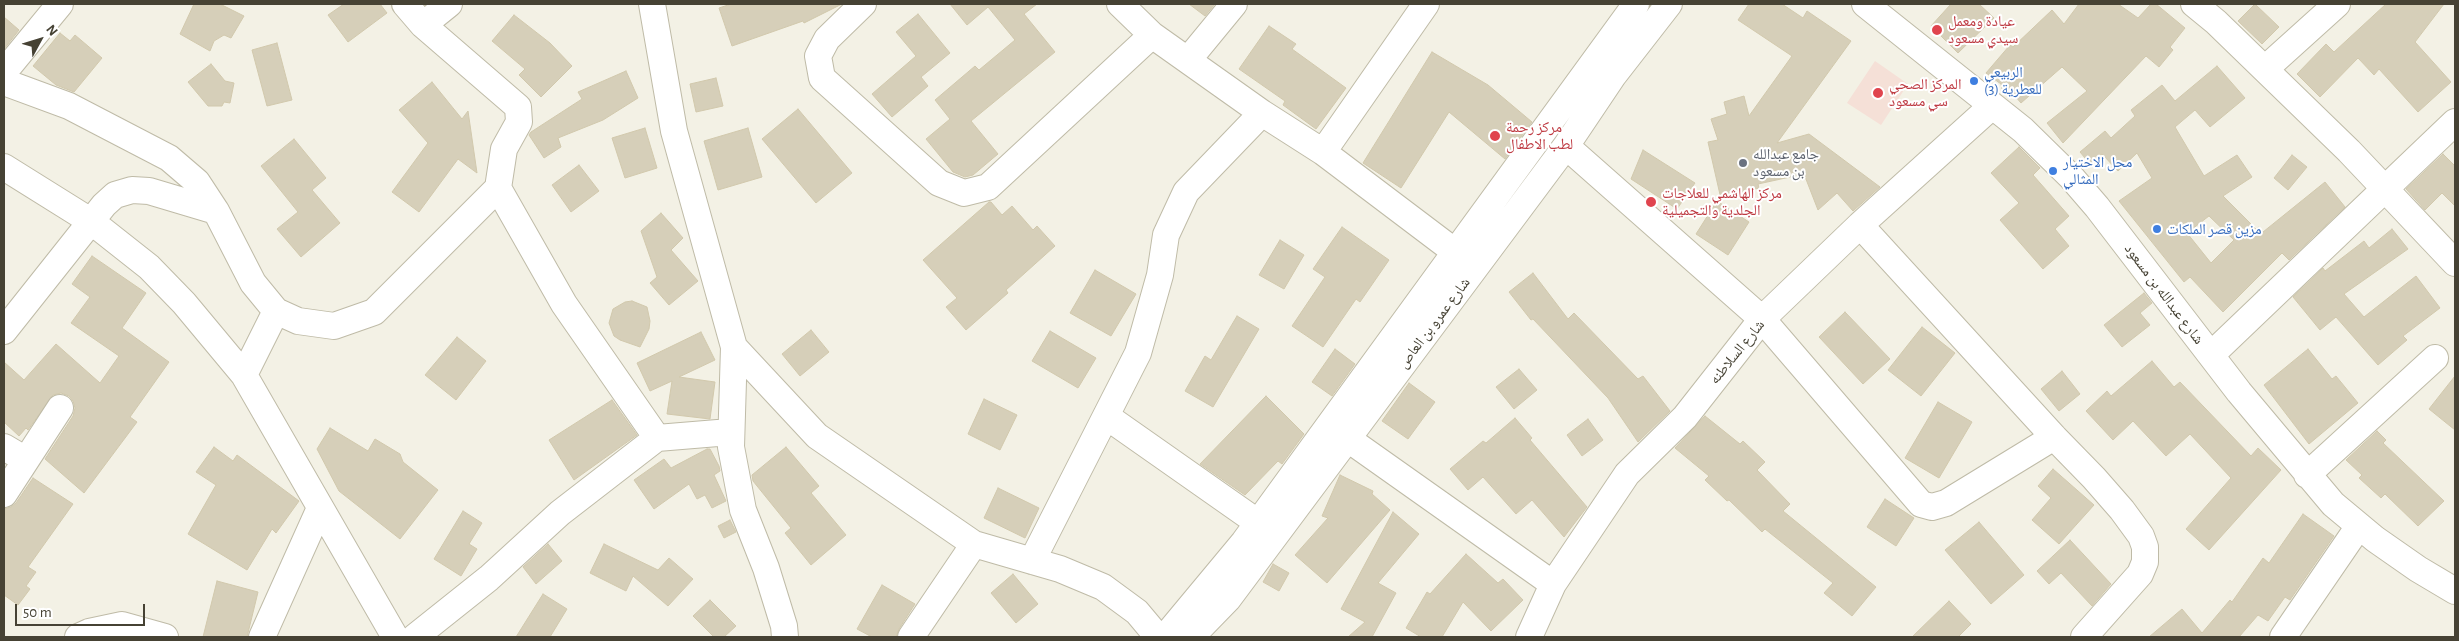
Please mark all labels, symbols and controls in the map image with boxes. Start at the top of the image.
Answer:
place label: عيادة ومعمل سيدي مسعود [1948,12,2018,47]
north arrow [15,15,65,65]
text: N [43,22,60,39]
marker: عيادة ومعمل سيدي مسعود [1930,23,1944,37]
place label: الربيعي (3) للعطرية [1984,63,2042,98]
place label: المركز الصحي سي مسعود [1889,75,1961,110]
marker: الربيعي (3) للعطرية [1968,75,1980,87]
marker: المركز الصحي سي مسعود [1871,86,1885,100]
place label: مركز رحمة لطب الاطفال [1506,118,1573,153]
marker: مركز رحمة لطب الاطفال [1488,129,1502,143]
place label: جامع عبدالله بن مسعود [1753,145,1819,180]
place label: محل الاختيار المثالي [2063,153,2132,188]
marker: جامع عبدالله بن مسعود [1737,157,1749,169]
marker: محل الاختيار المثالي [2047,165,2059,177]
place label: مركز الهاشمي للعلاجات الجلدية والتجميلية [1662,184,1782,219]
marker: مركز الهاشمي للعلاجات الجلدية والتجميلية [1644,195,1658,209]
place label: مزين قصر الملكات [2167,220,2262,238]
marker: مزين قصر الملكات [2151,223,2163,235]
street label: شارع عبدالله بن مسعود [2120,240,2208,348]
street label: شارع عمرو بن العاص [1394,274,1474,372]
street label: شارع السلاطنه [1705,316,1769,388]
scale bar [18,594,148,626]
text: 50 m [23,605,52,620]

